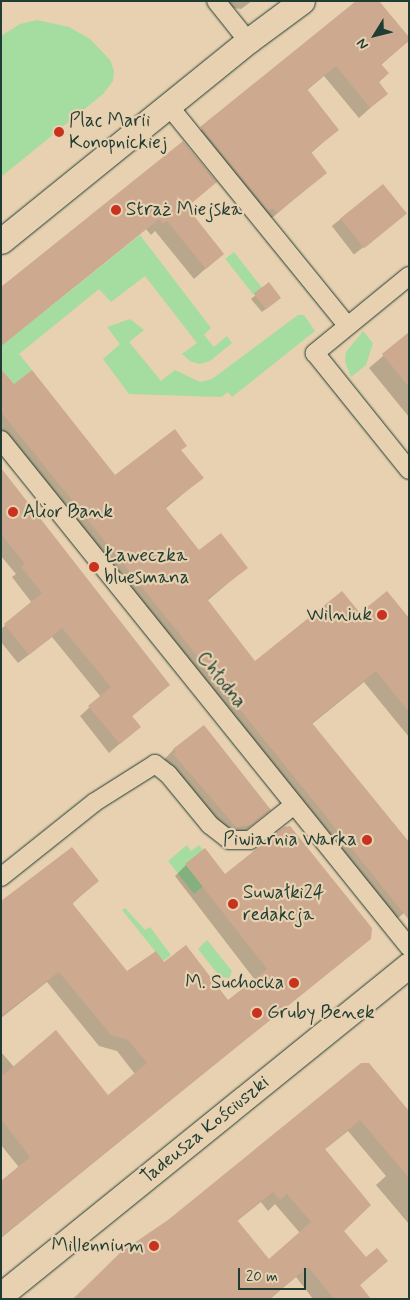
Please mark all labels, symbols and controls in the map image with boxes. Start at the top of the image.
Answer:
north arrow [350,10,400,60]
text: N [353,35,373,53]
place label: Plac Marii Konopnickiej [69,110,167,154]
marker: Plac Marii Konopnickiej [53,126,65,138]
place label: Straż Miejska [126,199,242,221]
marker: Straż Miejska [110,204,122,216]
place label: Alior Bank [23,501,110,523]
marker: Alior Bank [7,506,19,518]
place label: Ławeczka bluesmana [104,545,189,589]
marker: Ławeczka bluesmana [88,561,100,573]
place label: Wilniuk [306,604,372,626]
marker: Wilniuk [376,609,388,621]
street label: Chłodna [191,647,251,713]
place label: Piwiarnia Warka [224,829,357,851]
marker: Piwiarnia Warka [361,834,373,846]
place label: Suwałki24 redakcja [243,882,324,926]
marker: Suwałki24 redakcja [227,898,239,910]
place label: M. Suchocka [185,972,284,994]
marker: M. Suchocka [288,977,300,989]
place label: Gruby Benek [267,1002,371,1024]
marker: Gruby Benek [251,1007,263,1019]
street label: Tadeusza Kościuszki [136,1071,274,1189]
place label: Millennium [51,1235,144,1257]
marker: Millennium [148,1240,160,1252]
scale bar [240,1258,308,1290]
text: 20 m [246,1267,278,1287]

